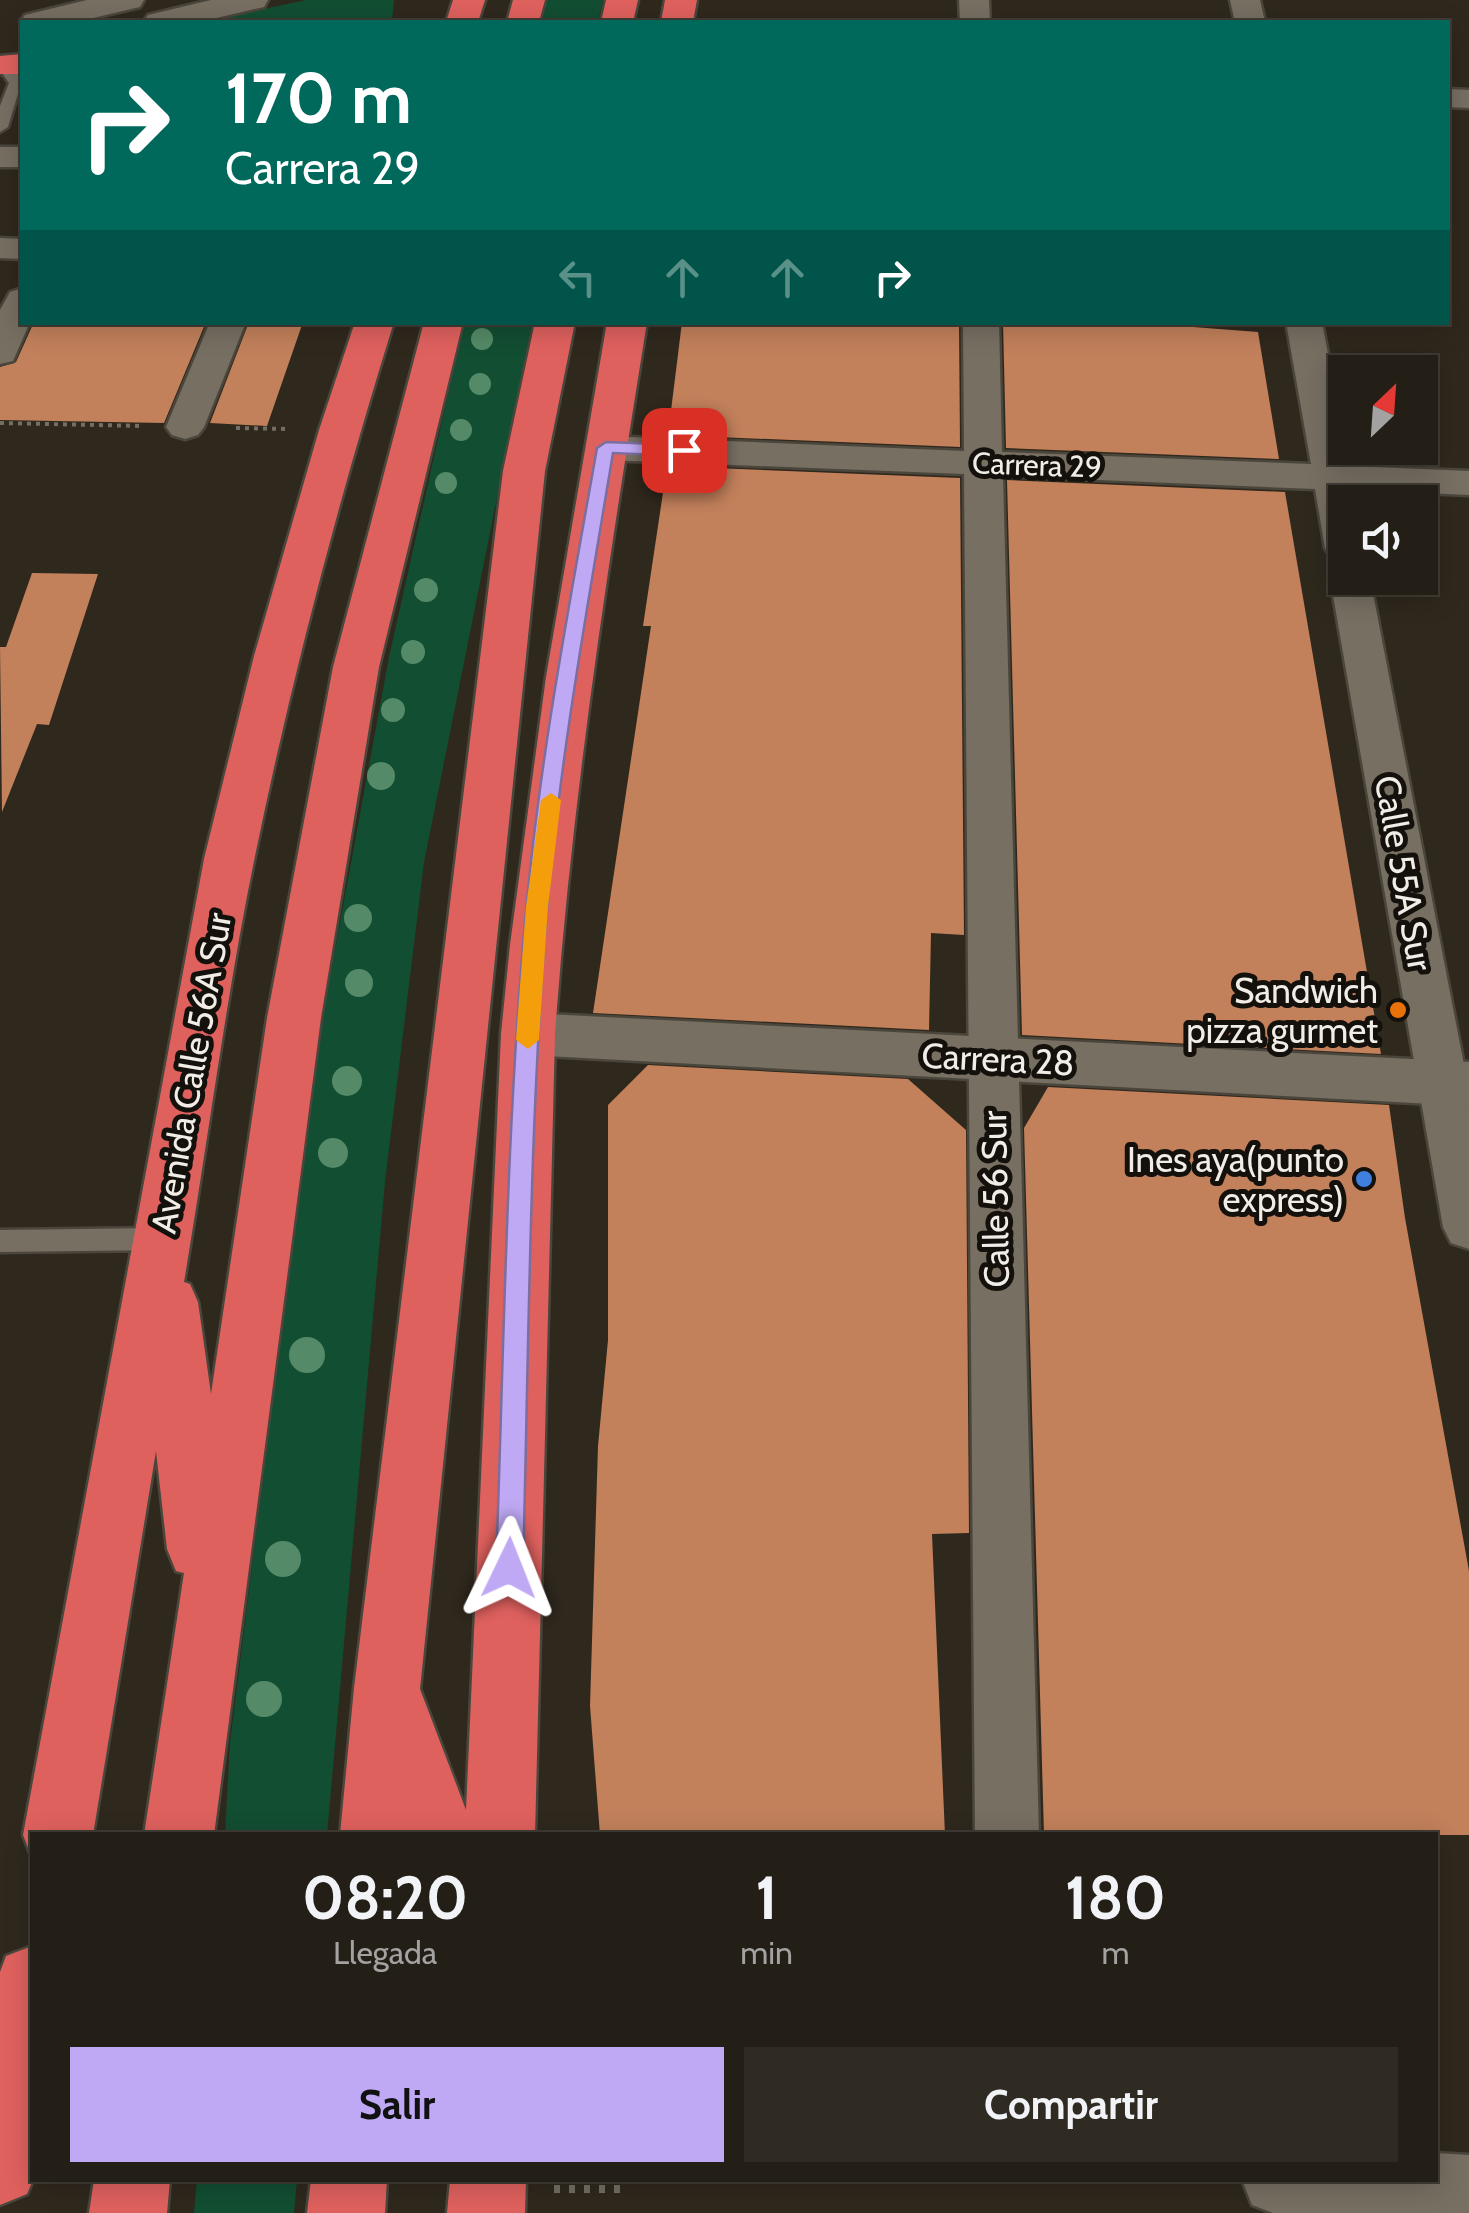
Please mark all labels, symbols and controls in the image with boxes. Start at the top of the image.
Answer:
text: 170 m [225,55,412,141]
icon: right [60,60,190,190]
text: Carrera 29 [225,141,420,195]
icon: left [550,250,605,305]
icon: ahead [655,250,710,305]
icon: ahead [760,250,815,305]
icon: right [865,250,920,305]
north arrow [1328,355,1438,465]
map controls [1328,355,1438,595]
pin [642,408,727,493]
icon: arrive [657,423,712,478]
street label: Carrera 29 [971,444,1103,486]
button: sound [1328,485,1438,595]
street label: Calle 55A Sur [1366,772,1442,974]
street label: Avenida Calle 56A Sur [142,909,240,1237]
place label: Sandwich pizza gurmet [1186,969,1378,1052]
marker: Sandwich pizza gurmet [1387,999,1409,1021]
street label: Carrera 28 [920,1034,1076,1084]
street label: Calle 56 Sur [972,1110,1018,1288]
place label: Ines aya(punto express) [1127,1138,1344,1221]
marker: Ines aya(punto express) [1353,1168,1375,1190]
position arrow [457,1516,561,1620]
text: 08:20 [302,1861,468,1934]
text: 1 [756,1861,778,1934]
text: 180 [1065,1861,1166,1934]
text: Llegada [333,1933,437,1972]
text: min [740,1933,793,1972]
text: m [1101,1933,1130,1972]
button: Salir [70,2047,724,2162]
button: Compartir [744,2047,1398,2162]

